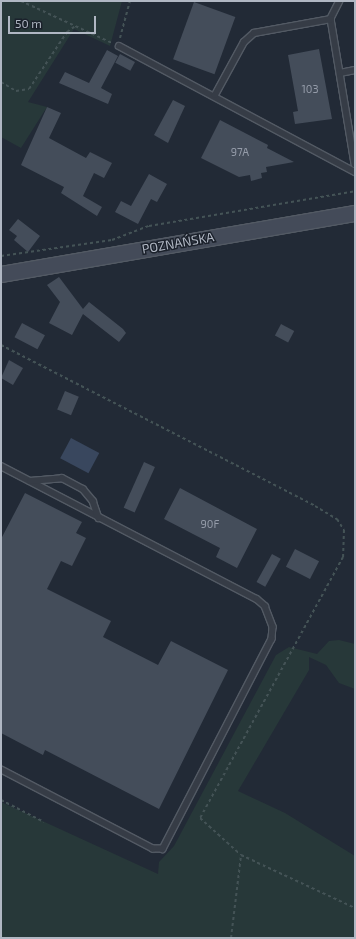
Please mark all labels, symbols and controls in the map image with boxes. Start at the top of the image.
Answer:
scale bar [10,8,98,34]
text: 50 m [15,16,42,30]
house number: 103 [301,82,319,96]
house number: 97A [231,145,249,159]
street label: POZNAŃSKA [141,229,215,257]
house number: 90F [201,517,219,531]

